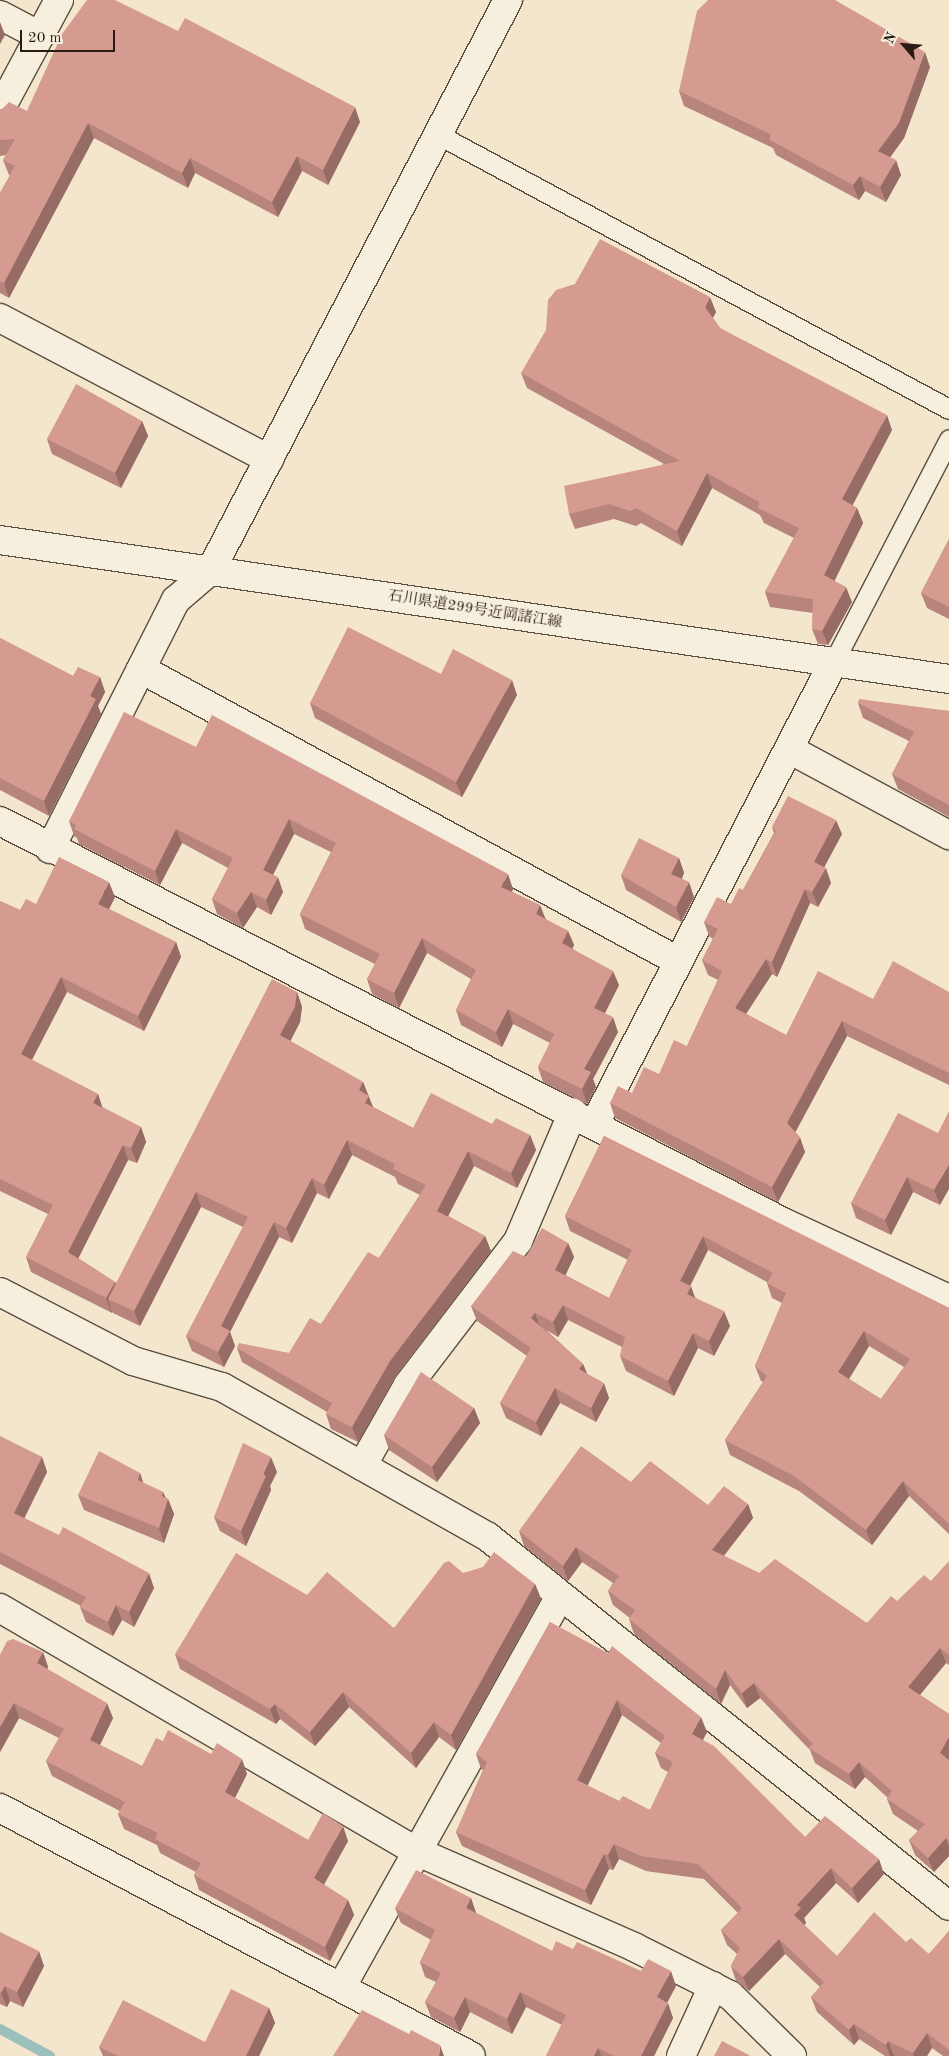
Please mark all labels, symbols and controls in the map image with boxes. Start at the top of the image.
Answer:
scale bar [22,20,118,52]
north arrow [879,20,929,70]
text: N [882,30,899,46]
text: 20 m [28,31,62,46]
street label: 石川県道299号近岡諸江線 [387,587,563,633]

